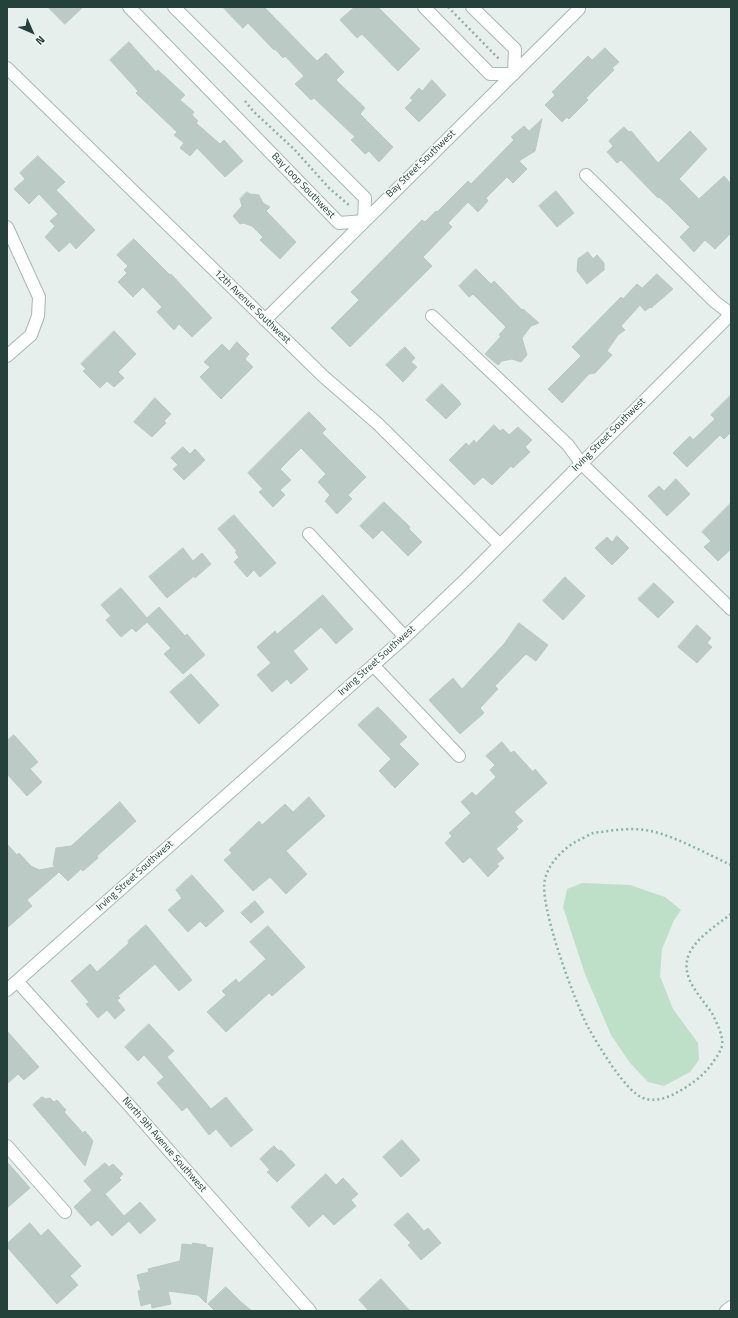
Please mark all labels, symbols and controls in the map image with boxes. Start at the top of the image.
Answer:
north arrow [12,12,52,52]
text: N [32,32,49,49]
street label: Bay Street Southwest [384,128,458,200]
street label: Bay Loop Southwest [269,151,337,221]
street label: 12th Avenue Southwest [211,267,293,347]
street label: Irving Street Southwest [570,396,648,474]
street label: Irving Street Southwest [336,623,418,699]
street label: Irving Street Southwest [94,838,176,914]
street label: North 9th Avenue Southwest [119,1095,209,1195]

